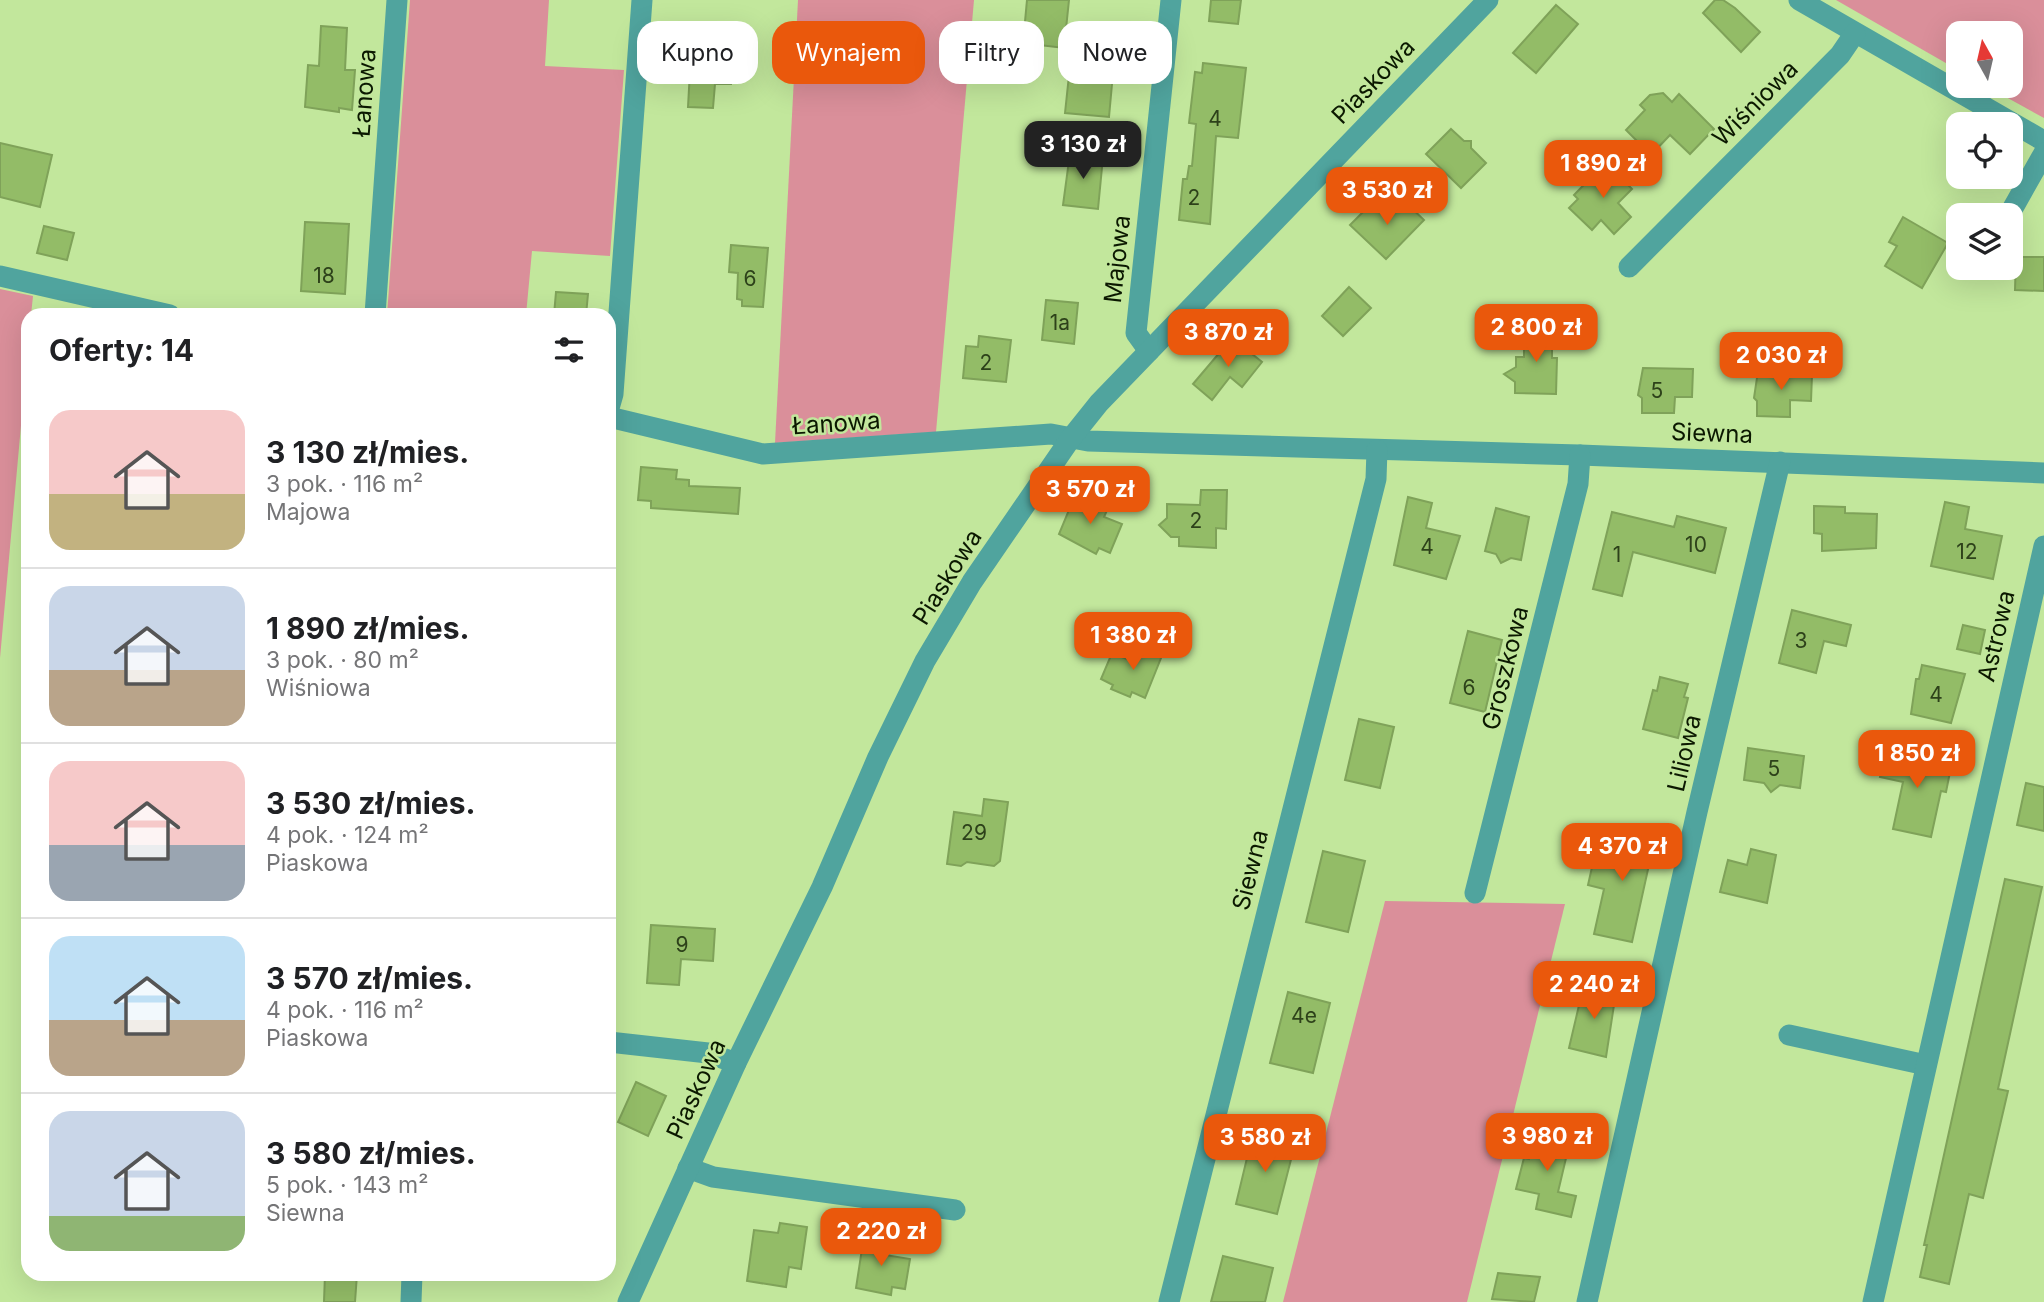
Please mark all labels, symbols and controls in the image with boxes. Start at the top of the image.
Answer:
chip: Kupno [637,21,758,84]
chip: Wynajem [772,21,925,84]
chip: Filtry [939,21,1044,84]
chip: Nowe [1058,21,1172,84]
north arrow [1946,21,2023,98]
map controls [1946,21,2023,280]
street label: Piaskowa [1325,32,1421,130]
street label: Łanowa [346,48,382,138]
street label: Wiśniowa [1706,54,1804,152]
house number: 4 [1208,106,1222,131]
button: locate [1946,112,2023,189]
pin: 3 130 zł [1011,122,1155,181]
text: 3 130 zł [1040,130,1126,158]
pin: 1 890 zł [1531,140,1675,200]
text: 1 890 zł [1560,149,1646,177]
pin: 3 530 zł [1315,168,1459,227]
text: 3 530 zł [1342,176,1432,204]
house number: 2 [1188,185,1200,210]
button: layers [1946,203,2023,280]
street label: Majowa [1098,214,1136,304]
house number: 18 [313,263,335,288]
house number: 6 [743,266,757,291]
pin: 2 800 zł [1464,304,1608,364]
house number: 1a [1050,310,1070,335]
pin: 3 870 zł [1156,310,1300,369]
text: 2 800 zł [1491,313,1581,341]
text: 3 870 zł [1184,318,1272,346]
icon: filters [550,331,588,369]
text: Oferty: 14 [49,332,194,368]
pin: 2 030 zł [1709,332,1853,392]
text: 2 030 zł [1736,341,1826,369]
house number: 2 [980,350,992,375]
house number: 5 [1651,378,1663,403]
street label: Łanowa [791,405,881,441]
street label: Siewna [1670,417,1754,449]
text: 3 130 zł/mies. [266,434,469,470]
icon: home [105,438,189,522]
pin: 3 570 zł [1018,466,1162,526]
text: 3 pok. · 116 m² [266,470,423,498]
text: 3 570 zł [1046,475,1134,503]
text: Majowa [266,498,350,526]
house number: 2 [1190,508,1202,533]
street label: Piaskowa [906,524,988,630]
house number: 10 [1685,532,1707,557]
house number: 4 [1420,534,1434,559]
house number: 12 [1956,539,1978,564]
house number: 1 [1613,542,1621,567]
street label: Astrowa [1971,588,2021,684]
street label: Groszkowa [1476,603,1534,733]
text: 1 890 zł/mies. [266,610,470,646]
pin: 1 380 zł [1061,612,1205,672]
icon: home [105,614,189,698]
text: 1 380 zł [1090,621,1176,649]
house number: 3 [1795,628,1807,653]
text: 3 pok. · 80 m² [266,646,419,674]
text: Wiśniowa [266,674,371,702]
house number: 6 [1462,675,1476,700]
house number: 4 [1929,682,1943,707]
street label: Liliowa [1661,712,1707,794]
pin: 1 850 zł [1845,730,1989,790]
text: 1 850 zł [1874,739,1960,767]
house number: 5 [1768,756,1780,781]
text: 3 530 zł/mies. [266,785,476,821]
icon: home [105,789,189,873]
house number: 29 [961,820,987,845]
text: 4 pok. · 124 m² [266,821,429,849]
pin: 4 370 zł [1550,824,1694,883]
street label: Siewna [1226,827,1274,913]
text: 4 370 zł [1577,832,1667,860]
text: Piaskowa [266,849,369,877]
house number: 9 [675,932,689,957]
text: 3 570 zł/mies. [266,960,473,996]
pin: 2 240 zł [1522,962,1666,1021]
icon: home [105,964,189,1048]
text: 2 240 zł [1549,970,1639,998]
text: 4 pok. · 116 m² [266,996,424,1024]
house number: 4e [1291,1003,1317,1028]
text: Piaskowa [266,1024,369,1052]
street label: Piaskowa [660,1034,732,1144]
pin: 3 580 zł [1193,1114,1337,1174]
pin: 3 980 zł [1475,1114,1619,1173]
text: 3 980 zł [1502,1122,1592,1150]
text: 3 580 zł [1220,1123,1310,1151]
text: 3 580 zł/mies. [266,1135,476,1171]
icon: home [105,1139,189,1223]
text: 5 pok. · 143 m² [266,1171,428,1199]
text: Siewna [266,1199,345,1227]
pin: 2 220 zł [809,1208,953,1268]
text: 2 220 zł [836,1217,926,1245]

